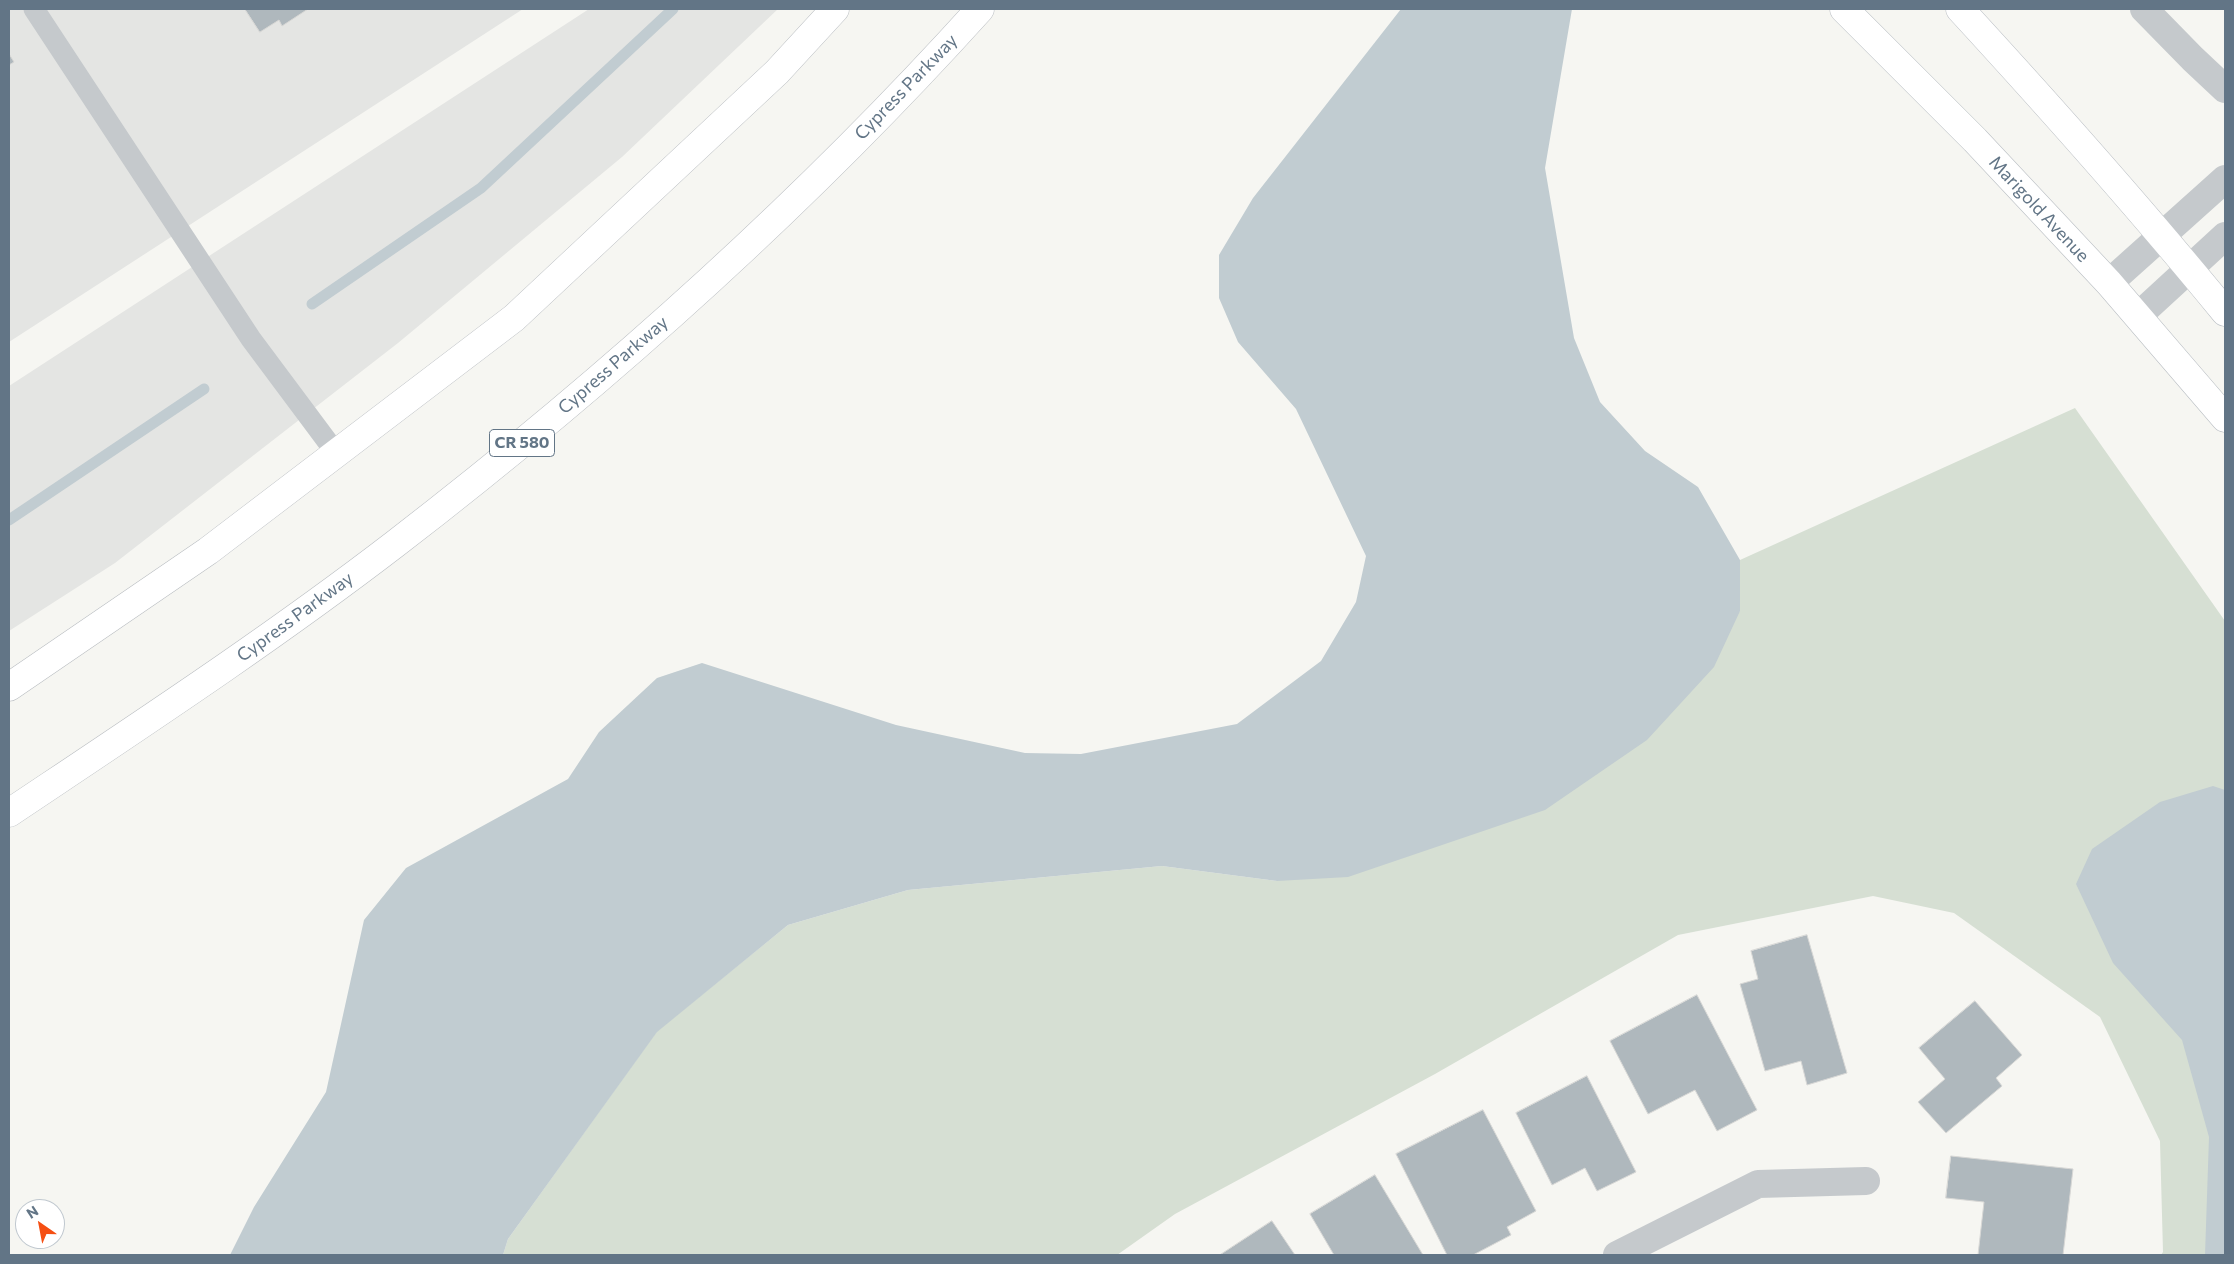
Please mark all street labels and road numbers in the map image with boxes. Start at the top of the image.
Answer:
street label: Cypress Parkway [850,30,962,144]
street label: Marigold Avenue [1984,152,2094,266]
street label: Cypress Parkway [554,311,672,419]
road number: CR 580 [490,429,554,456]
street label: Cypress Parkway [233,568,357,666]

